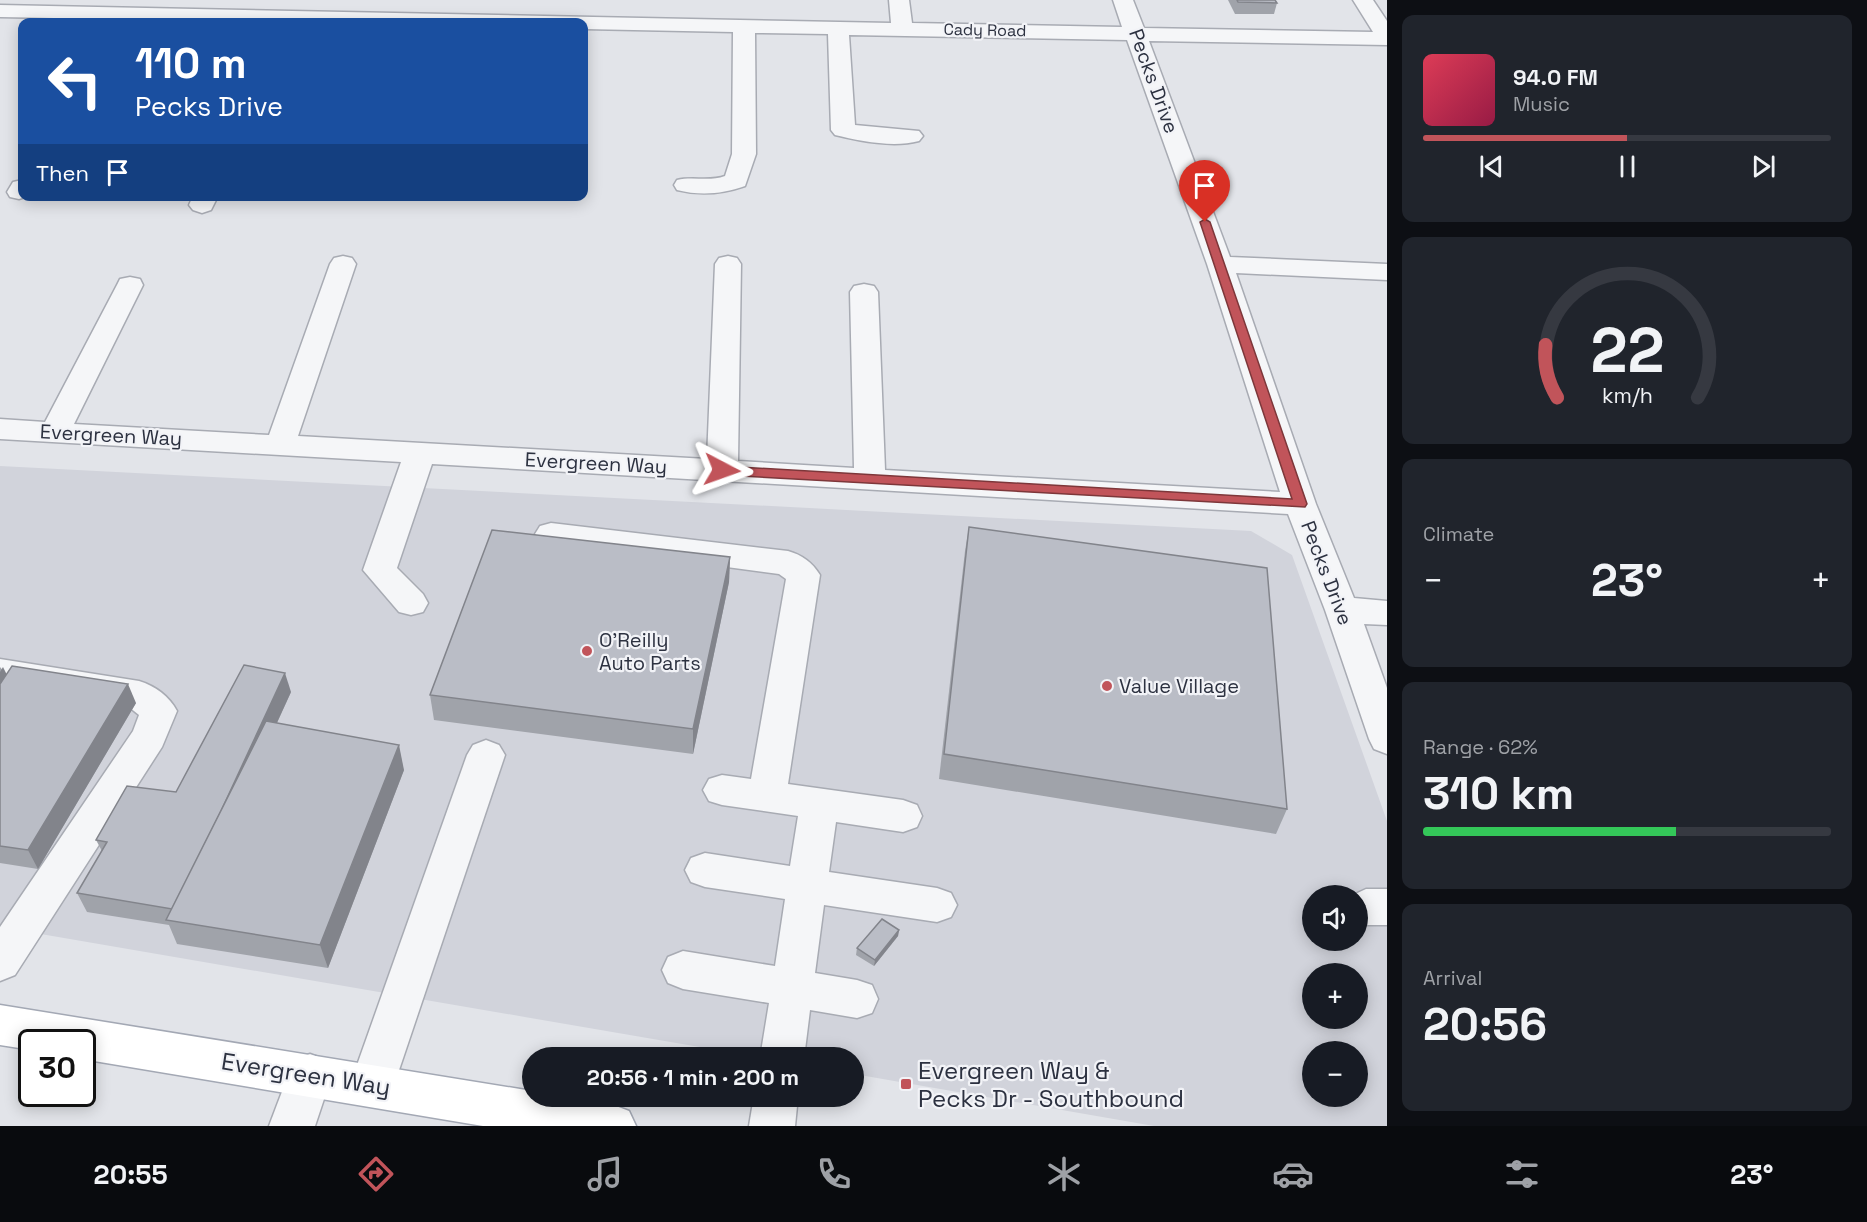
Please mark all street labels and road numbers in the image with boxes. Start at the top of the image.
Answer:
street label: Cady Road [943,19,1027,41]
street label: Pecks Drive [1123,25,1185,137]
street label: Evergreen Way [39,418,183,452]
street label: Evergreen Way [524,446,668,480]
street label: Pecks Drive [1295,517,1359,629]
street label: Evergreen Way [219,1045,393,1103]

